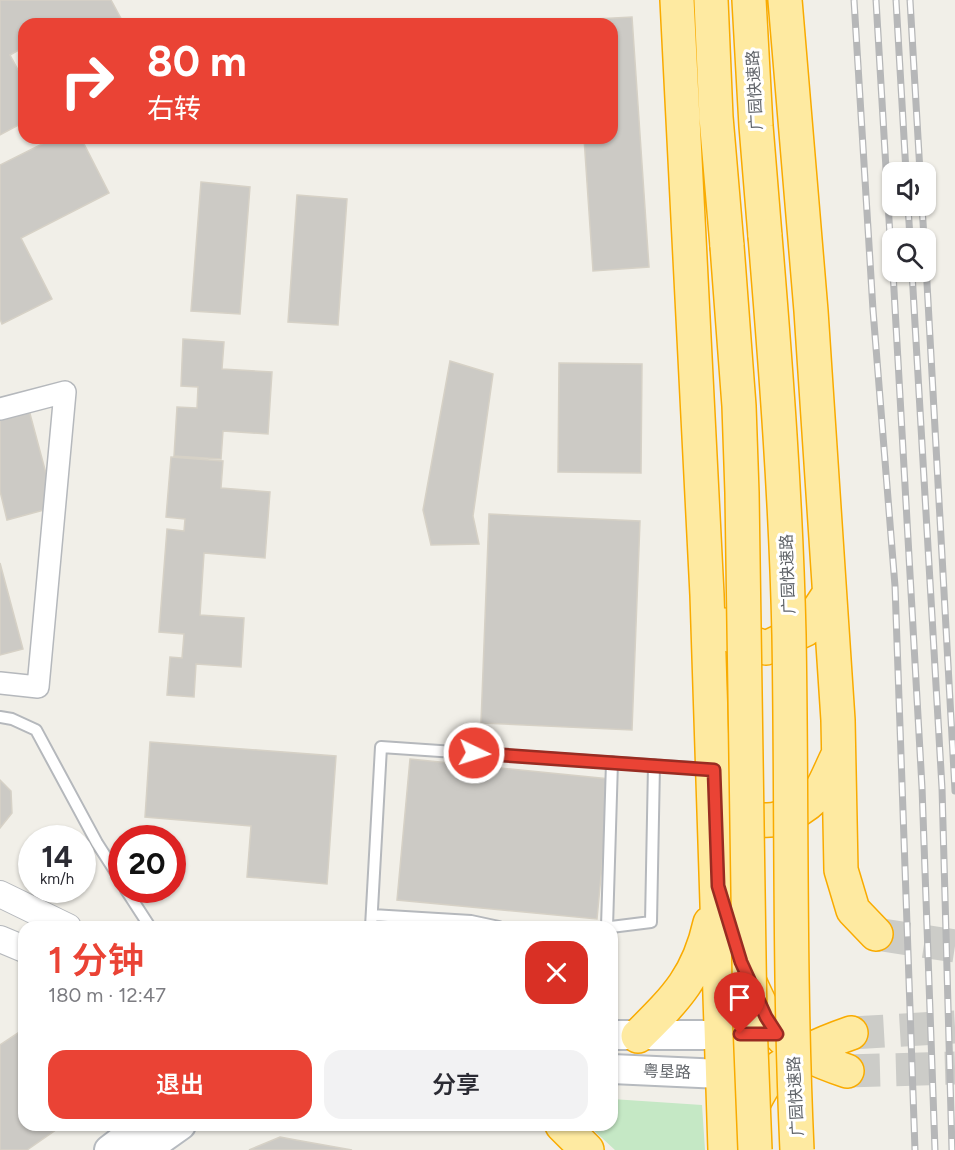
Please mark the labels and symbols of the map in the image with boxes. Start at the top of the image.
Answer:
street label: 广园快速路 [743,50,766,130]
street label: 广园快速路 [777,534,798,614]
position arrow [442,721,506,785]
speed limit sign: 20 [108,825,186,903]
pin [714,972,765,1034]
street label: 广园快速路 [784,1056,807,1136]
street label: 粤垦路 [643,1061,691,1082]

